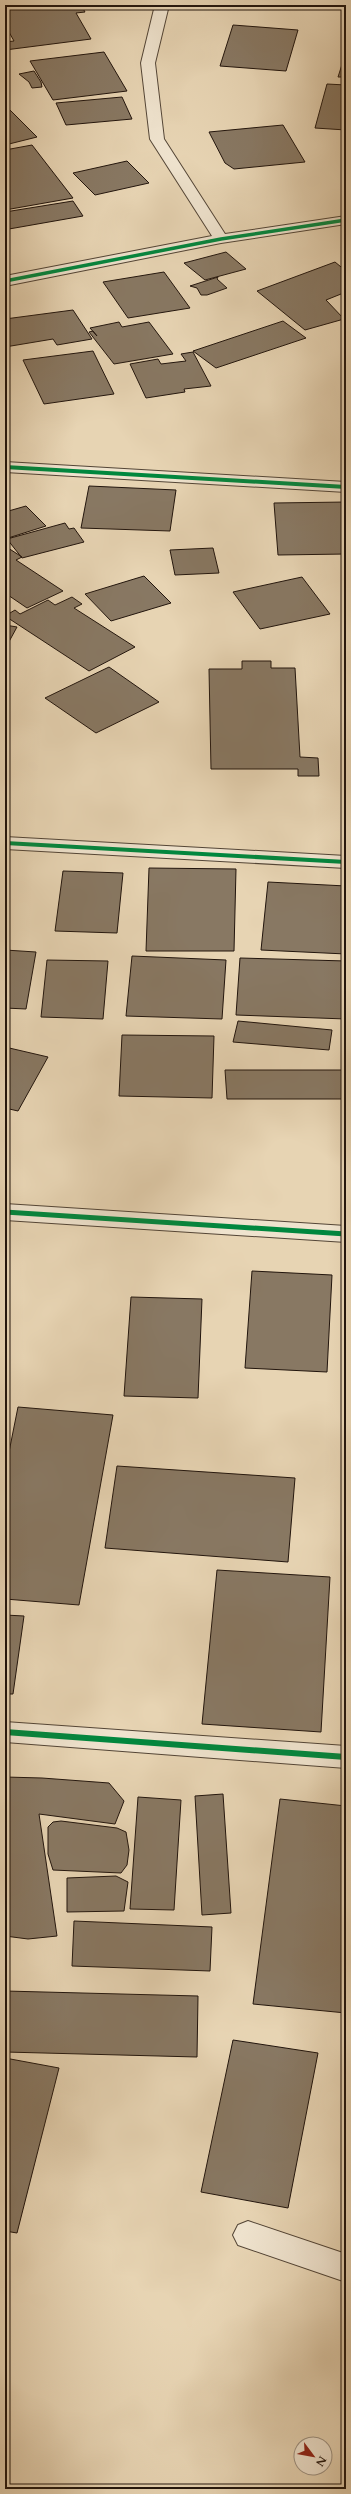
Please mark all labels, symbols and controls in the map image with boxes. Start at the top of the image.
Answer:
north arrow [293,2436,333,2476]
text: N [312,2453,330,2469]

